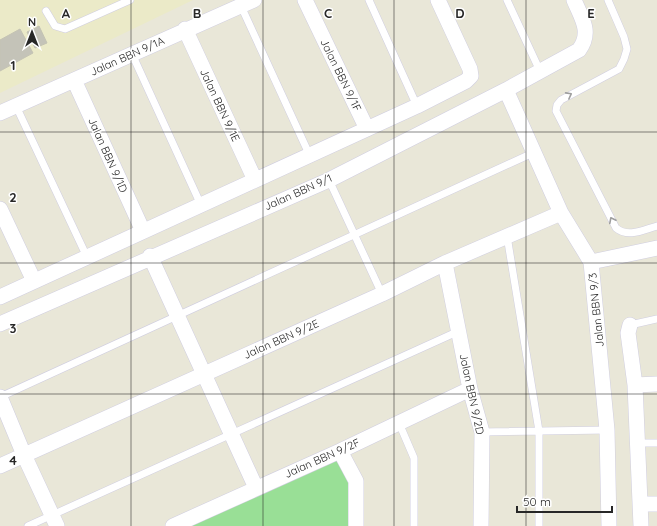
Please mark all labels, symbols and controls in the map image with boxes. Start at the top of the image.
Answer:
text: A [62,5,71,21]
text: B [193,5,201,21]
text: C [324,5,332,21]
text: D [455,5,465,21]
text: E [587,5,595,21]
north arrow [12,12,52,52]
text: N [28,15,36,29]
street label: Jalan BBN 9/1A [88,33,166,79]
street label: Jalan BBN 9/1F [317,36,365,114]
text: 1 [10,57,16,73]
street label: Jalan BBN 9/1E [197,66,243,144]
one-way arrow [565,93,572,100]
street label: Jalan BBN 9/1D [85,115,131,195]
street label: Jalan BBN 9/1 [262,171,334,213]
text: 2 [9,189,17,205]
one-way arrow [609,217,617,224]
street label: Jalan BBN 9/3 [585,272,607,348]
street label: Jalan BBN 9/2E [241,316,321,362]
text: 3 [10,320,17,336]
street label: Jalan BBN 9/2D [457,352,487,436]
street label: Jalan BBN 9/2F [282,435,362,481]
text: 4 [9,452,17,468]
scale bar [517,488,612,514]
text: 50 m [523,494,551,509]

